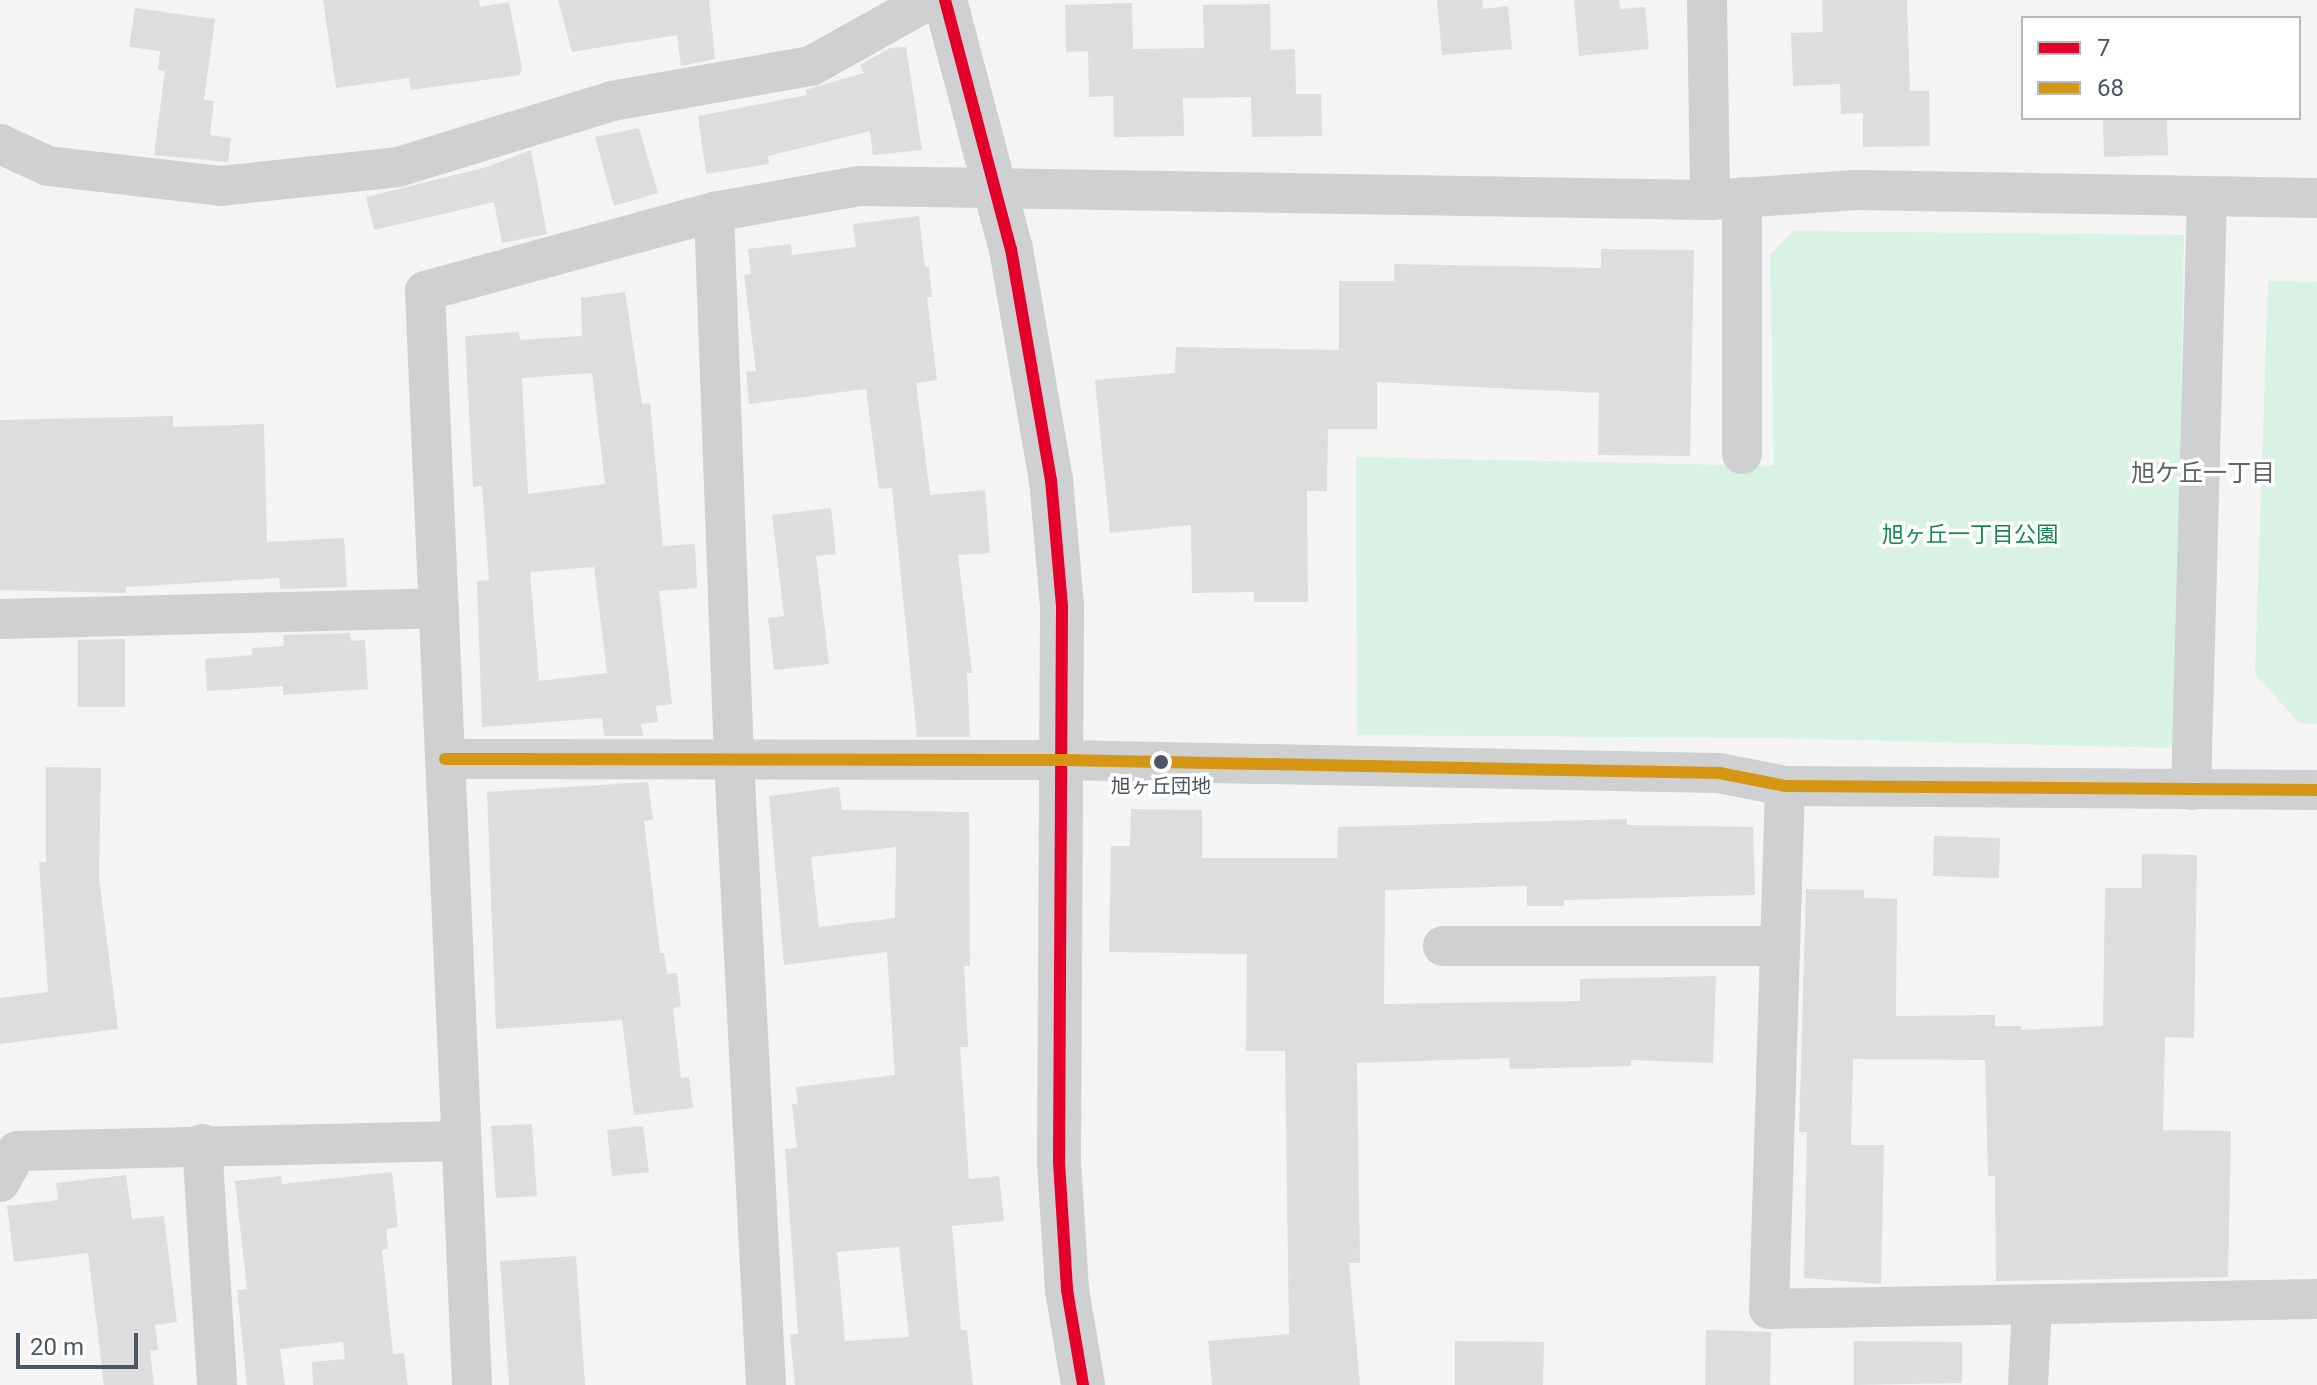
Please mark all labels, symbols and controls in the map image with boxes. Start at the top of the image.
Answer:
legend [2021,16,2301,120]
text: 7 [2097,34,2111,62]
text: 68 [2097,74,2124,102]
district label: 旭ケ丘一丁目 [2131,460,2275,488]
park label: 旭ヶ丘一丁目公園 [1882,522,2058,548]
marker: 旭ヶ丘団地 [1153,754,1169,770]
place label: 旭ヶ丘団地 [1111,774,1211,798]
scale bar [20,1317,142,1367]
text: 20 m [30,1333,84,1361]

